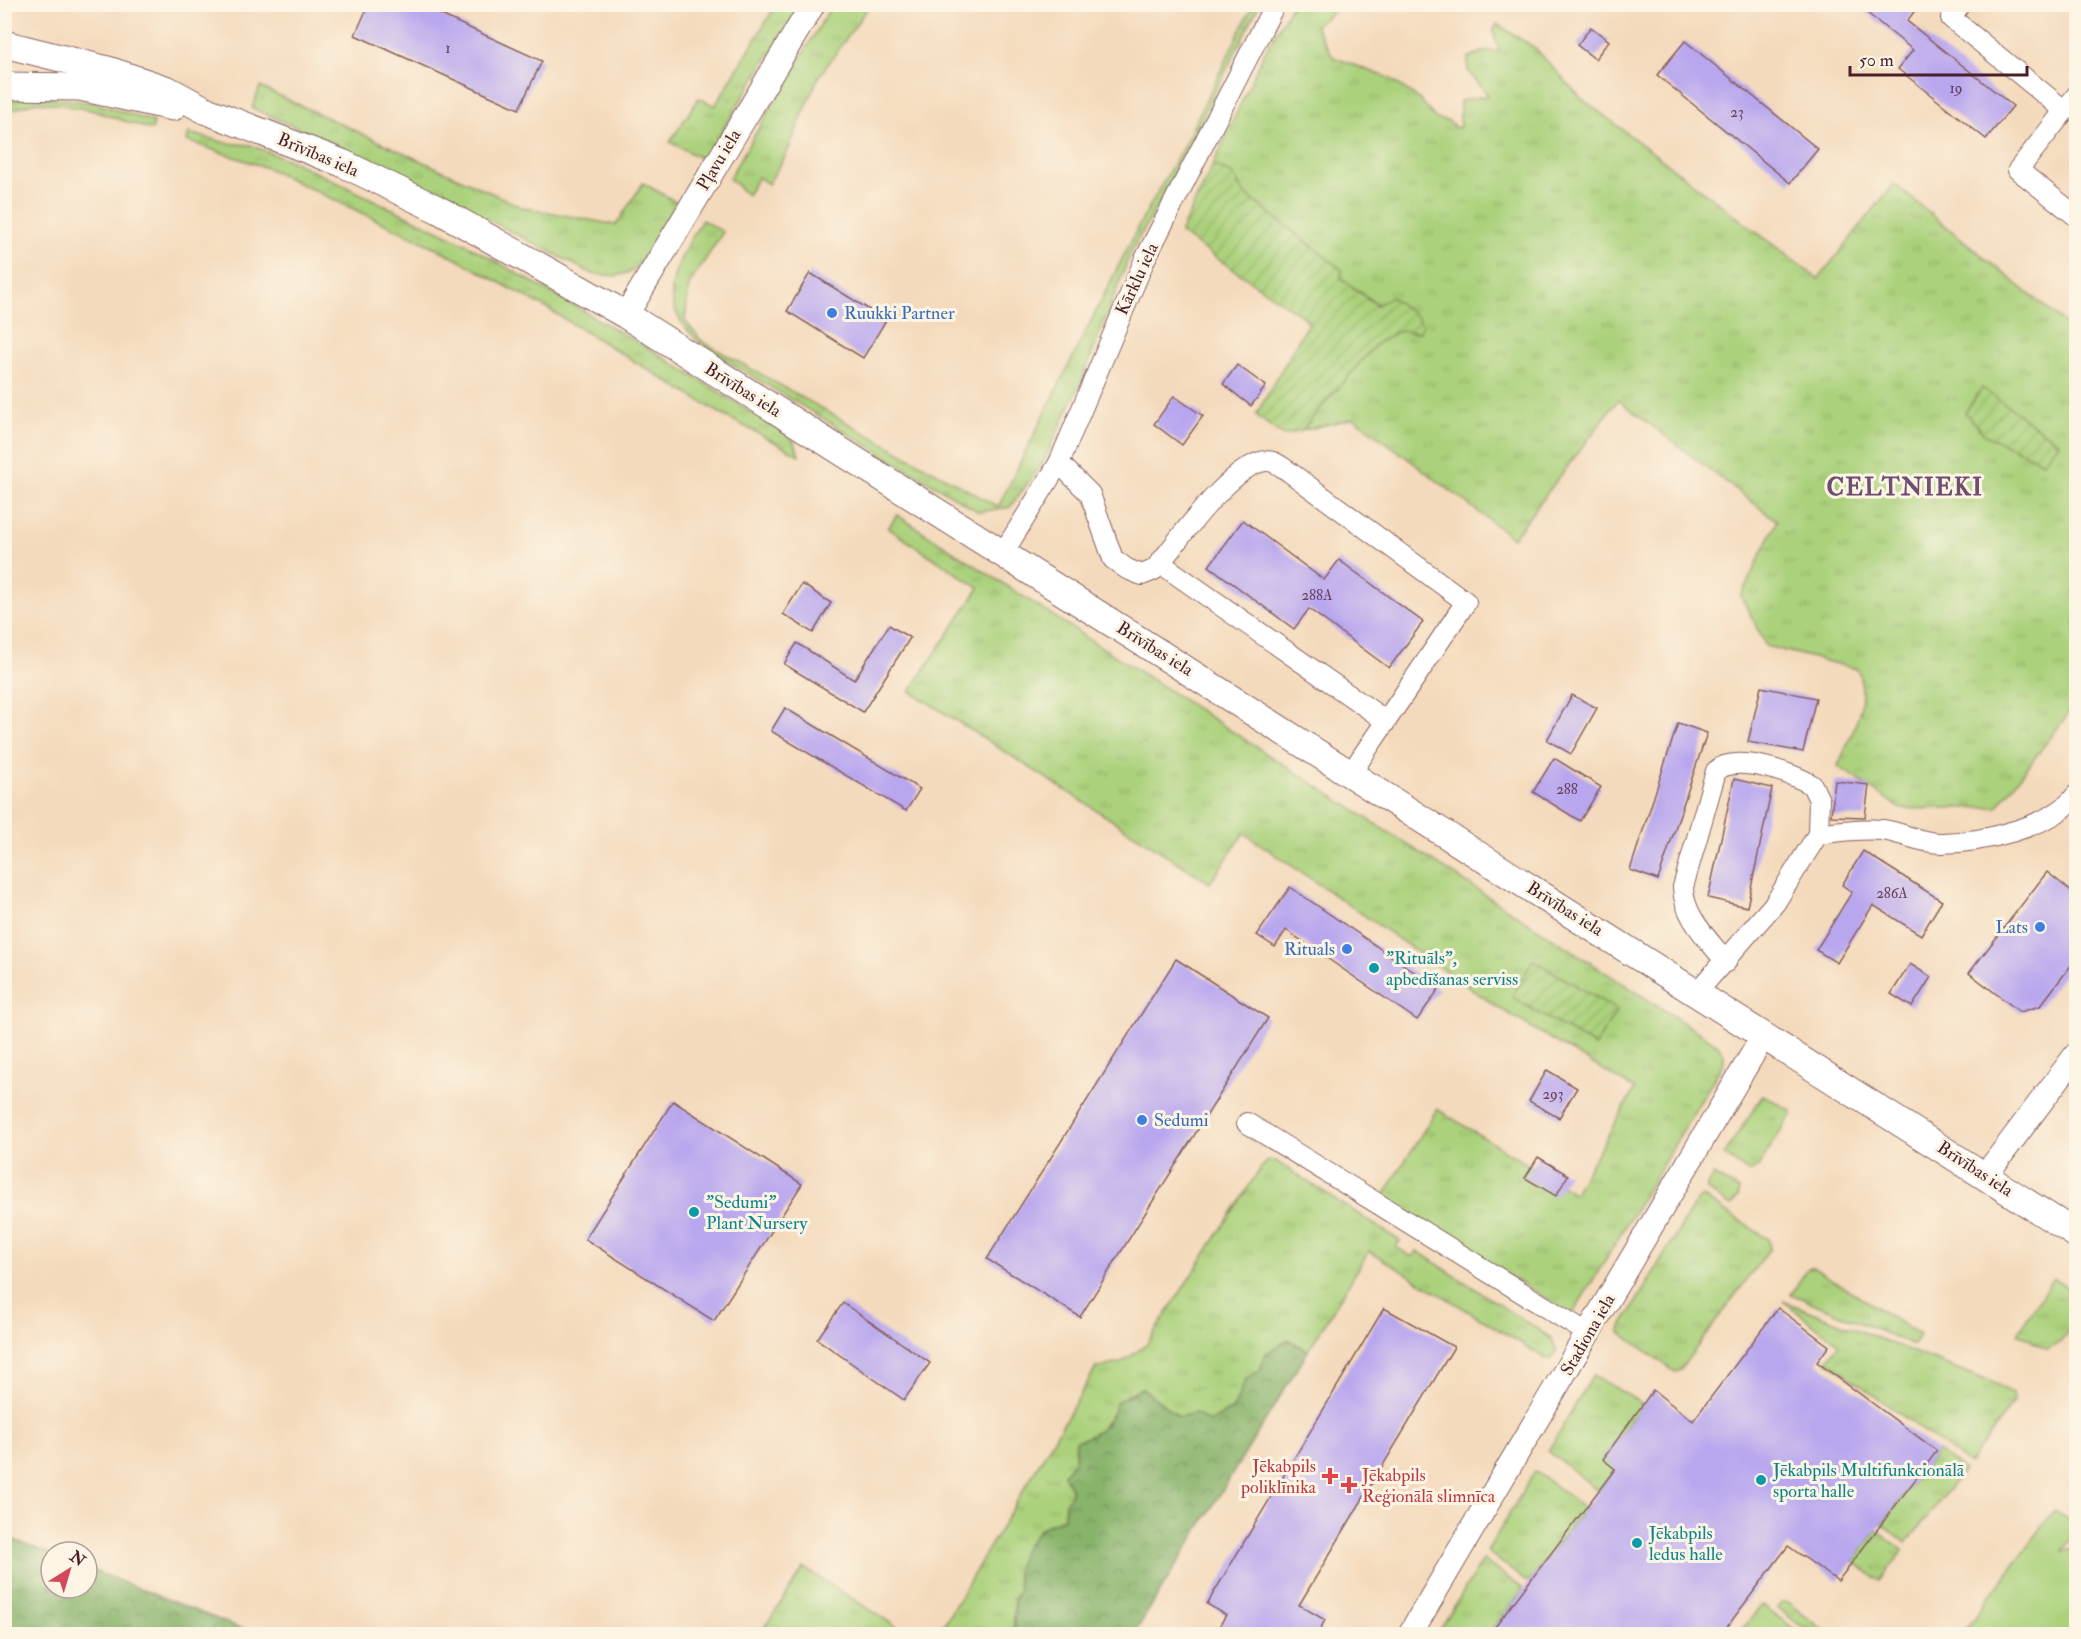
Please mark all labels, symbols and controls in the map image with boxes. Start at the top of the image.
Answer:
house number: 1 [445,39,451,58]
scale bar [1850,39,2027,77]
text: 50 m [1859,49,1894,72]
house number: 19 [1950,79,1962,98]
house number: 23 [1730,103,1744,122]
street label: Pļavu iela [692,125,747,195]
street label: Brīvības iela [274,128,363,183]
street label: Kārklu iela [1110,239,1164,319]
place label: Ruukki Partner [844,302,955,325]
marker: Ruukki Partner [825,306,839,320]
street label: Brīvības iela [700,357,786,423]
district label: CELTNIEKI [1827,472,1984,503]
house number: 288A [1301,586,1333,605]
street label: Brīvības iela [1112,616,1198,682]
house number: 288 [1556,780,1578,799]
street label: Brīvības iela [1522,876,1608,942]
house number: 286A [1876,884,1908,903]
place label: Lats [1996,916,2028,939]
marker: Lats [2033,920,2047,934]
place label: Rituals [1284,938,1335,961]
marker: Rituals [1340,942,1354,956]
place label: "Rituāls", apbedīšanas serviss [1386,947,1518,991]
marker: "Rituāls", apbedīšanas serviss [1367,961,1381,975]
house number: 293 [1542,1085,1564,1104]
place label: Sedumi [1154,1109,1209,1132]
marker: Sedumi [1135,1113,1149,1127]
street label: Brīvības iela [1933,1136,2018,1202]
place label: "Sedumi" Plant Nursery [706,1191,808,1235]
marker: "Sedumi" Plant Nursery [687,1205,701,1219]
street label: Stadiona iela [1555,1290,1621,1380]
place label: Jēkabpils poliklīnika [1240,1455,1317,1499]
place label: Jēkabpils Multifunkcionālā sporta halle [1772,1459,1965,1503]
place label: Jēkabpils Reģionālā slimnīca [1361,1464,1496,1508]
marker: Jēkabpils poliklīnika [1321,1467,1339,1485]
marker: Jēkabpils Multifunkcionālā sporta halle [1754,1473,1768,1487]
marker: Jēkabpils Reģionālā slimnīca [1340,1476,1358,1494]
place label: Jēkabpils ledus halle [1648,1522,1723,1566]
marker: Jēkabpils ledus halle [1630,1536,1644,1550]
north arrow [39,1540,99,1600]
text: N [65,1546,90,1572]

